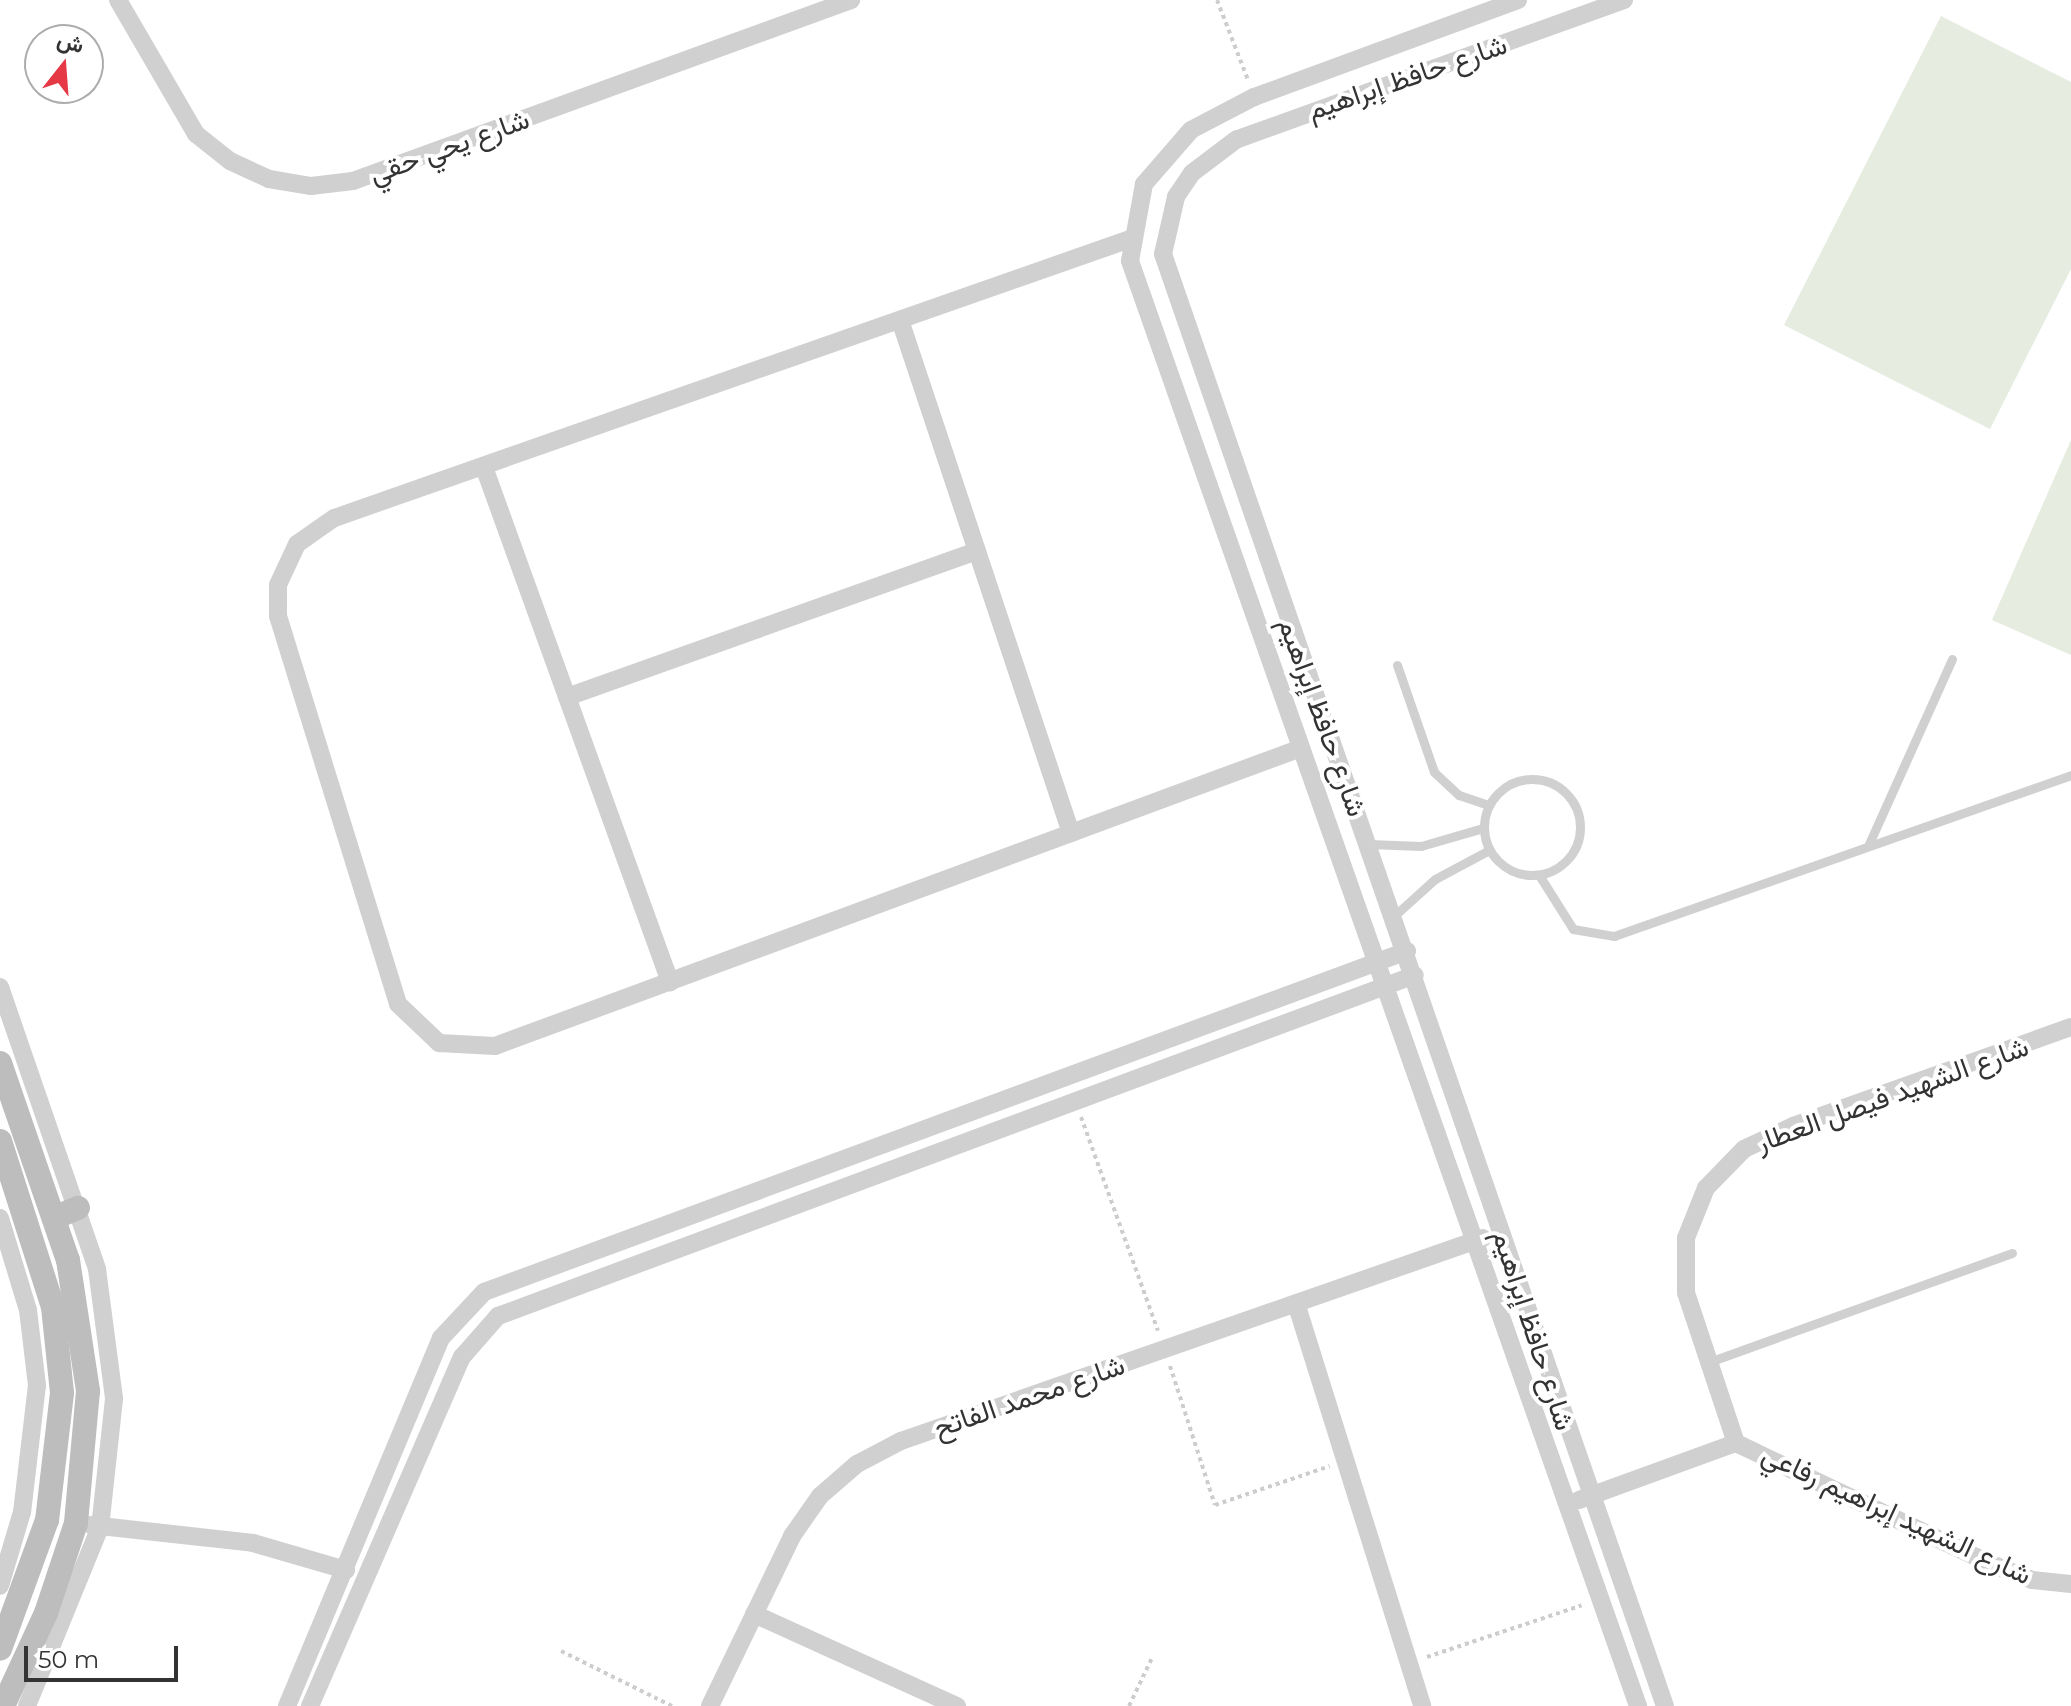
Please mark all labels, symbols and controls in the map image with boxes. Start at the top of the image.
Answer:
north arrow [24,24,104,104]
text: ش [54,26,87,59]
street label: شارع حافظ إبراهيم [1303,27,1511,127]
street label: شارع يحي حقي [364,102,534,190]
street label: شارع حافظ إبراهيم [1272,613,1374,821]
street label: شارع الشهيد فيصل العطار [1751,1029,2033,1159]
street label: شارع حافظ إبراهيم [1486,1226,1582,1434]
street label: شارع محمد الفاتح [929,1348,1129,1444]
street label: شارع الشهيد إبراهيم رفاعي [1757,1437,2037,1591]
scale bar [28,1630,182,1680]
text: 50 m [38,1645,99,1674]

